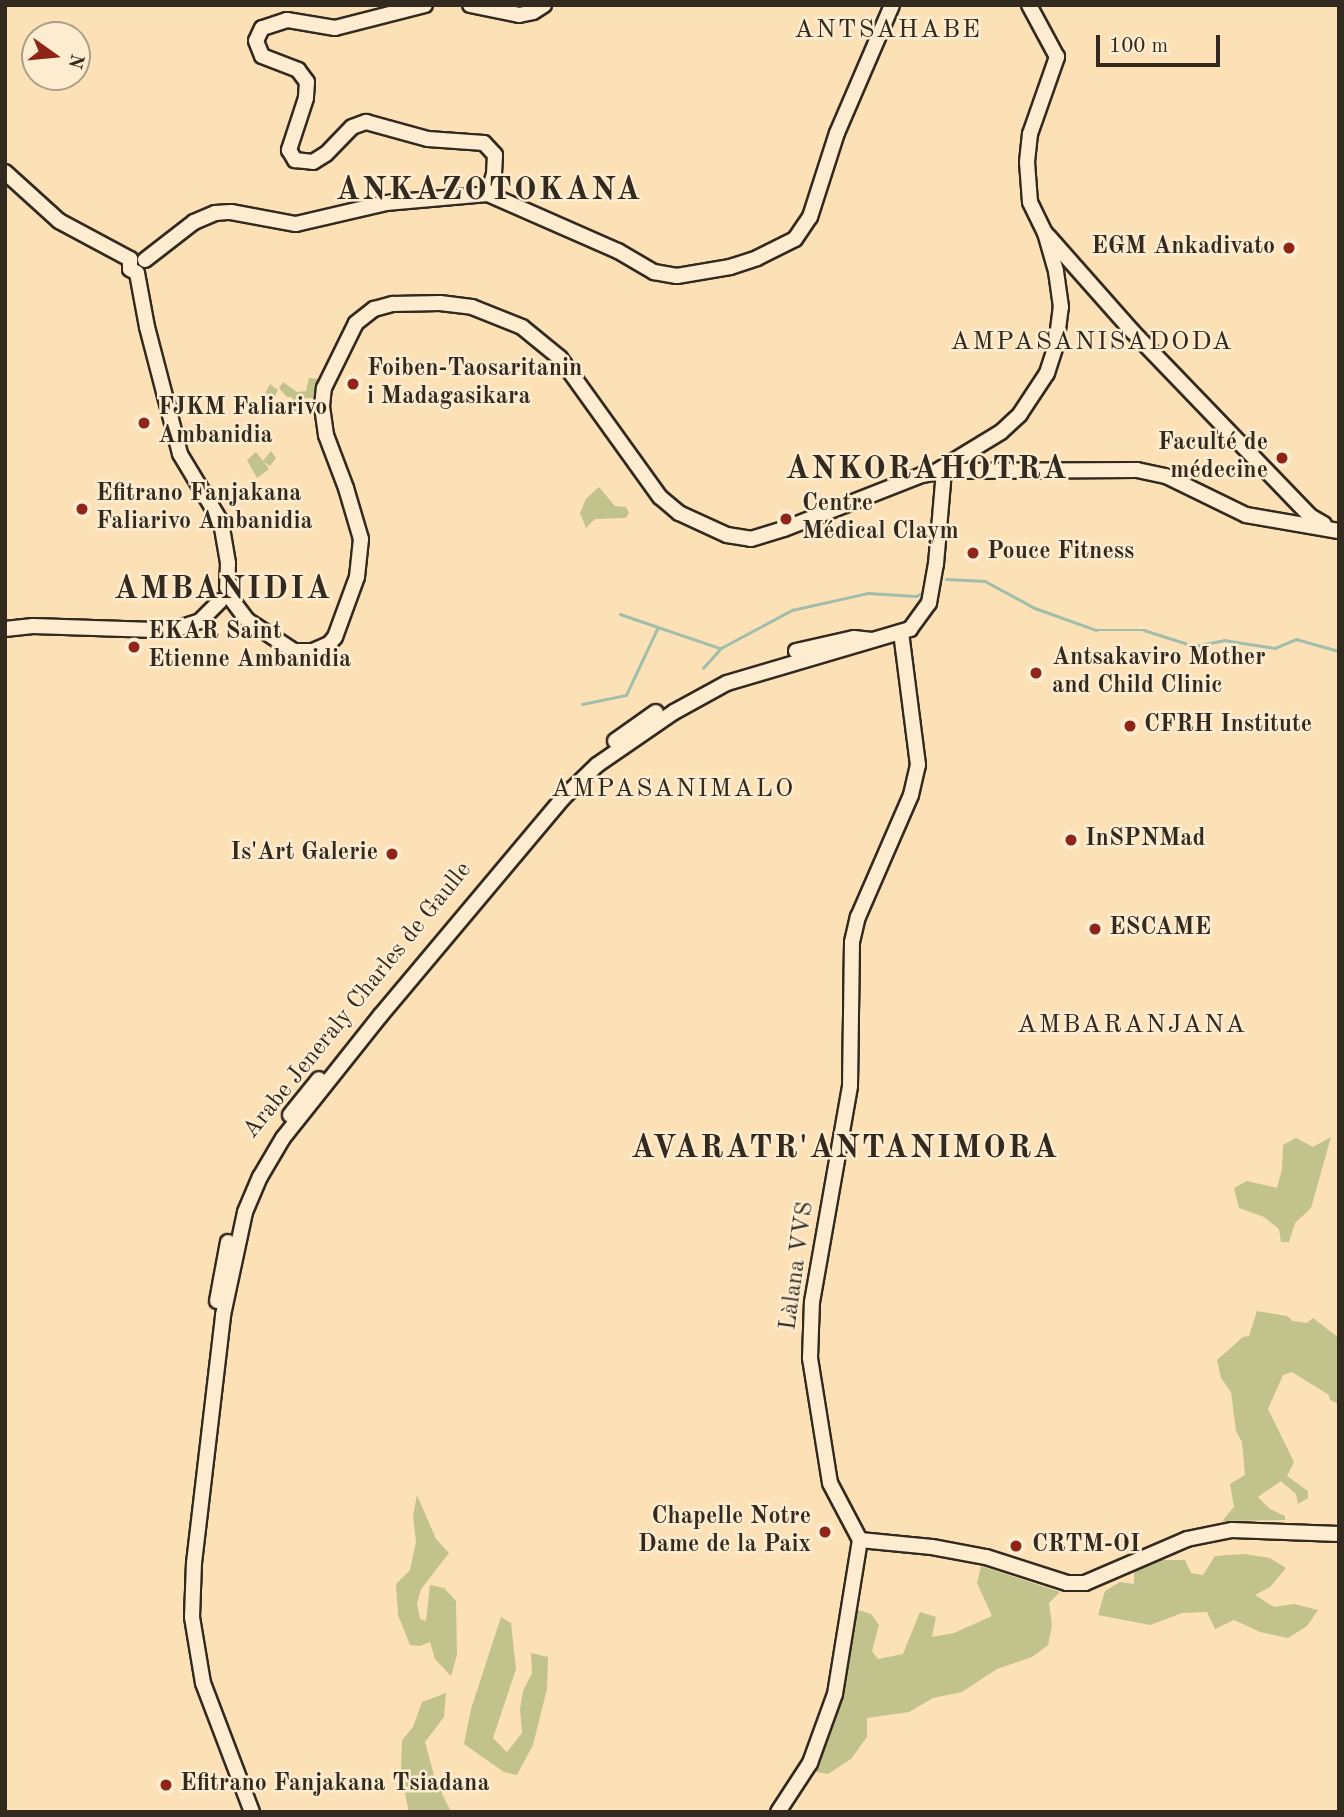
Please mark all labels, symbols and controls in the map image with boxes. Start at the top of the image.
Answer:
district label: ANTSAHABE [795,15,981,47]
north arrow [21,21,91,91]
scale bar [1099,21,1223,65]
text: 100 m [1109,36,1168,57]
text: N [64,52,86,71]
district label: ANKAZOTOKANA [337,172,641,210]
place label: EGM Ankadivato [1091,234,1275,262]
marker: EGM Ankadivato [1281,240,1297,256]
district label: AMPASANISADODA [952,327,1232,359]
place label: Foiben-Taosaritanin i Madagasikara [367,356,582,412]
marker: Foiben-Taosaritanin i Madagasikara [345,376,361,392]
place label: FJKM Faliarivo Ambanidia [158,395,327,451]
marker: FJKM Faliarivo Ambanidia [136,415,152,431]
place label: Faculté de médecine [1158,430,1268,486]
marker: Faculté de médecine [1274,450,1290,466]
district label: ANKORAHOTRA [787,451,1067,489]
place label: Efitrano Fanjakana Faliarivo Ambanidia [96,481,313,537]
place label: Centre Médical Claym [802,491,959,547]
marker: Efitrano Fanjakana Faliarivo Ambanidia [74,501,90,517]
marker: Centre Médical Claym [776,509,796,529]
place label: Pouce Fitness [987,539,1134,567]
marker: Pouce Fitness [965,545,981,561]
district label: AMBANIDIA [115,571,331,609]
place label: EKAR Saint Etienne Ambanidia [148,619,351,675]
marker: EKAR Saint Etienne Ambanidia [126,639,142,655]
place label: Antsakaviro Mother and Child Clinic [1052,645,1266,701]
marker: Antsakaviro Mother and Child Clinic [1026,663,1046,683]
place label: CFRH Institute [1144,712,1312,740]
marker: CFRH Institute [1122,718,1138,734]
district label: AMPASANIMALO [552,774,794,806]
place label: InSPNMad [1085,826,1205,854]
marker: InSPNMad [1063,832,1079,848]
place label: Is'Art Galerie [230,840,378,868]
marker: Is'Art Galerie [384,846,400,862]
street label: Arabe Jeneraly Charles de Gaulle [237,857,479,1145]
place label: ESCAME [1109,915,1211,943]
marker: ESCAME [1087,921,1103,937]
district label: AMBARANJANA [1018,1010,1246,1042]
district label: AVARATR'ANTANIMORA [633,1130,1057,1168]
street label: Làlana VVS [775,1200,821,1332]
place label: Chapelle Notre Dame de la Paix [638,1504,811,1560]
marker: Chapelle Notre Dame de la Paix [817,1524,833,1540]
place label: CRTM-OI [1032,1532,1140,1560]
marker: CRTM-OI [1006,1536,1026,1556]
place label: Efitrano Fanjakana Tsiadana [180,1771,490,1799]
marker: Efitrano Fanjakana Tsiadana [158,1777,174,1793]

